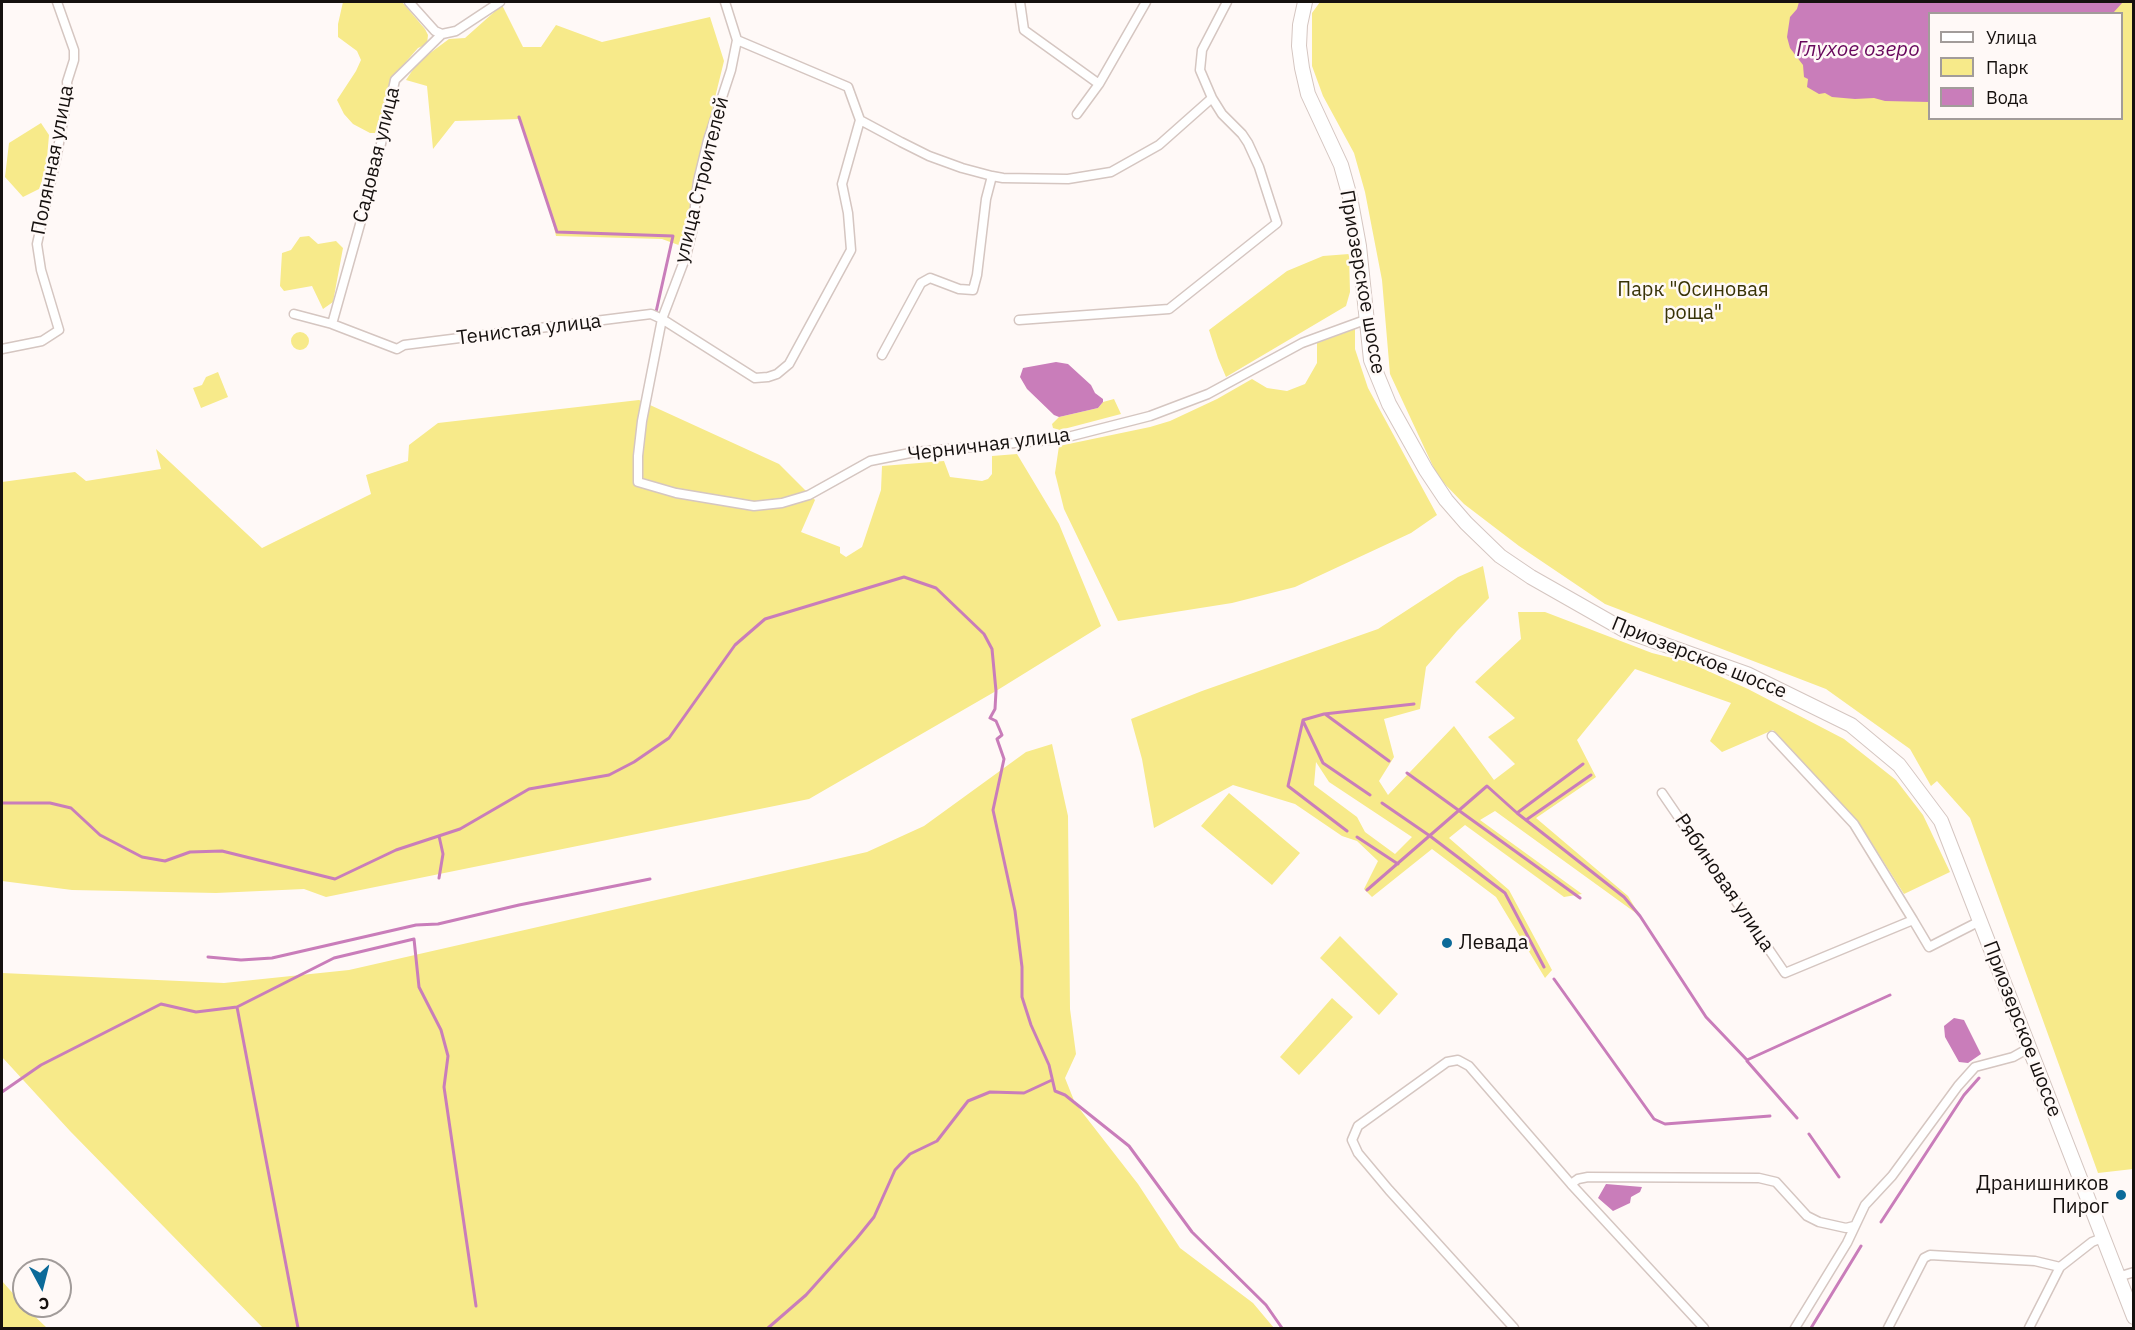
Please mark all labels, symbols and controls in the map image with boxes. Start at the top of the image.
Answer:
legend [1928,12,2123,120]
text: Улица [1986,26,2037,49]
water label: Глухое озеро [1796,37,1920,63]
text: Парк [1986,56,2028,79]
street label: Полянная улица [27,83,79,237]
street label: Садовая улица [349,85,405,225]
text: Вода [1986,86,2028,109]
street label: улица Строителей [670,94,734,266]
street label: Приозерское шоссе [1334,188,1390,376]
park label: Парк "Осиновая роща" [1617,278,1769,325]
street label: Тенистая улица [455,309,603,351]
street label: Черничная улица [907,423,1071,467]
street label: Приозерское шоссе [1608,612,1790,704]
street label: Рябиновая улица [1669,809,1779,957]
place label: Левада [1459,931,1528,955]
marker: Левада [1440,936,1454,950]
street label: Приозерское шоссе [1977,938,2067,1120]
place label: Дранишников Пирог [1976,1172,2109,1219]
marker: Дранишников Пирог [2114,1188,2128,1202]
north arrow [12,1258,72,1318]
text: С [38,1293,50,1314]

